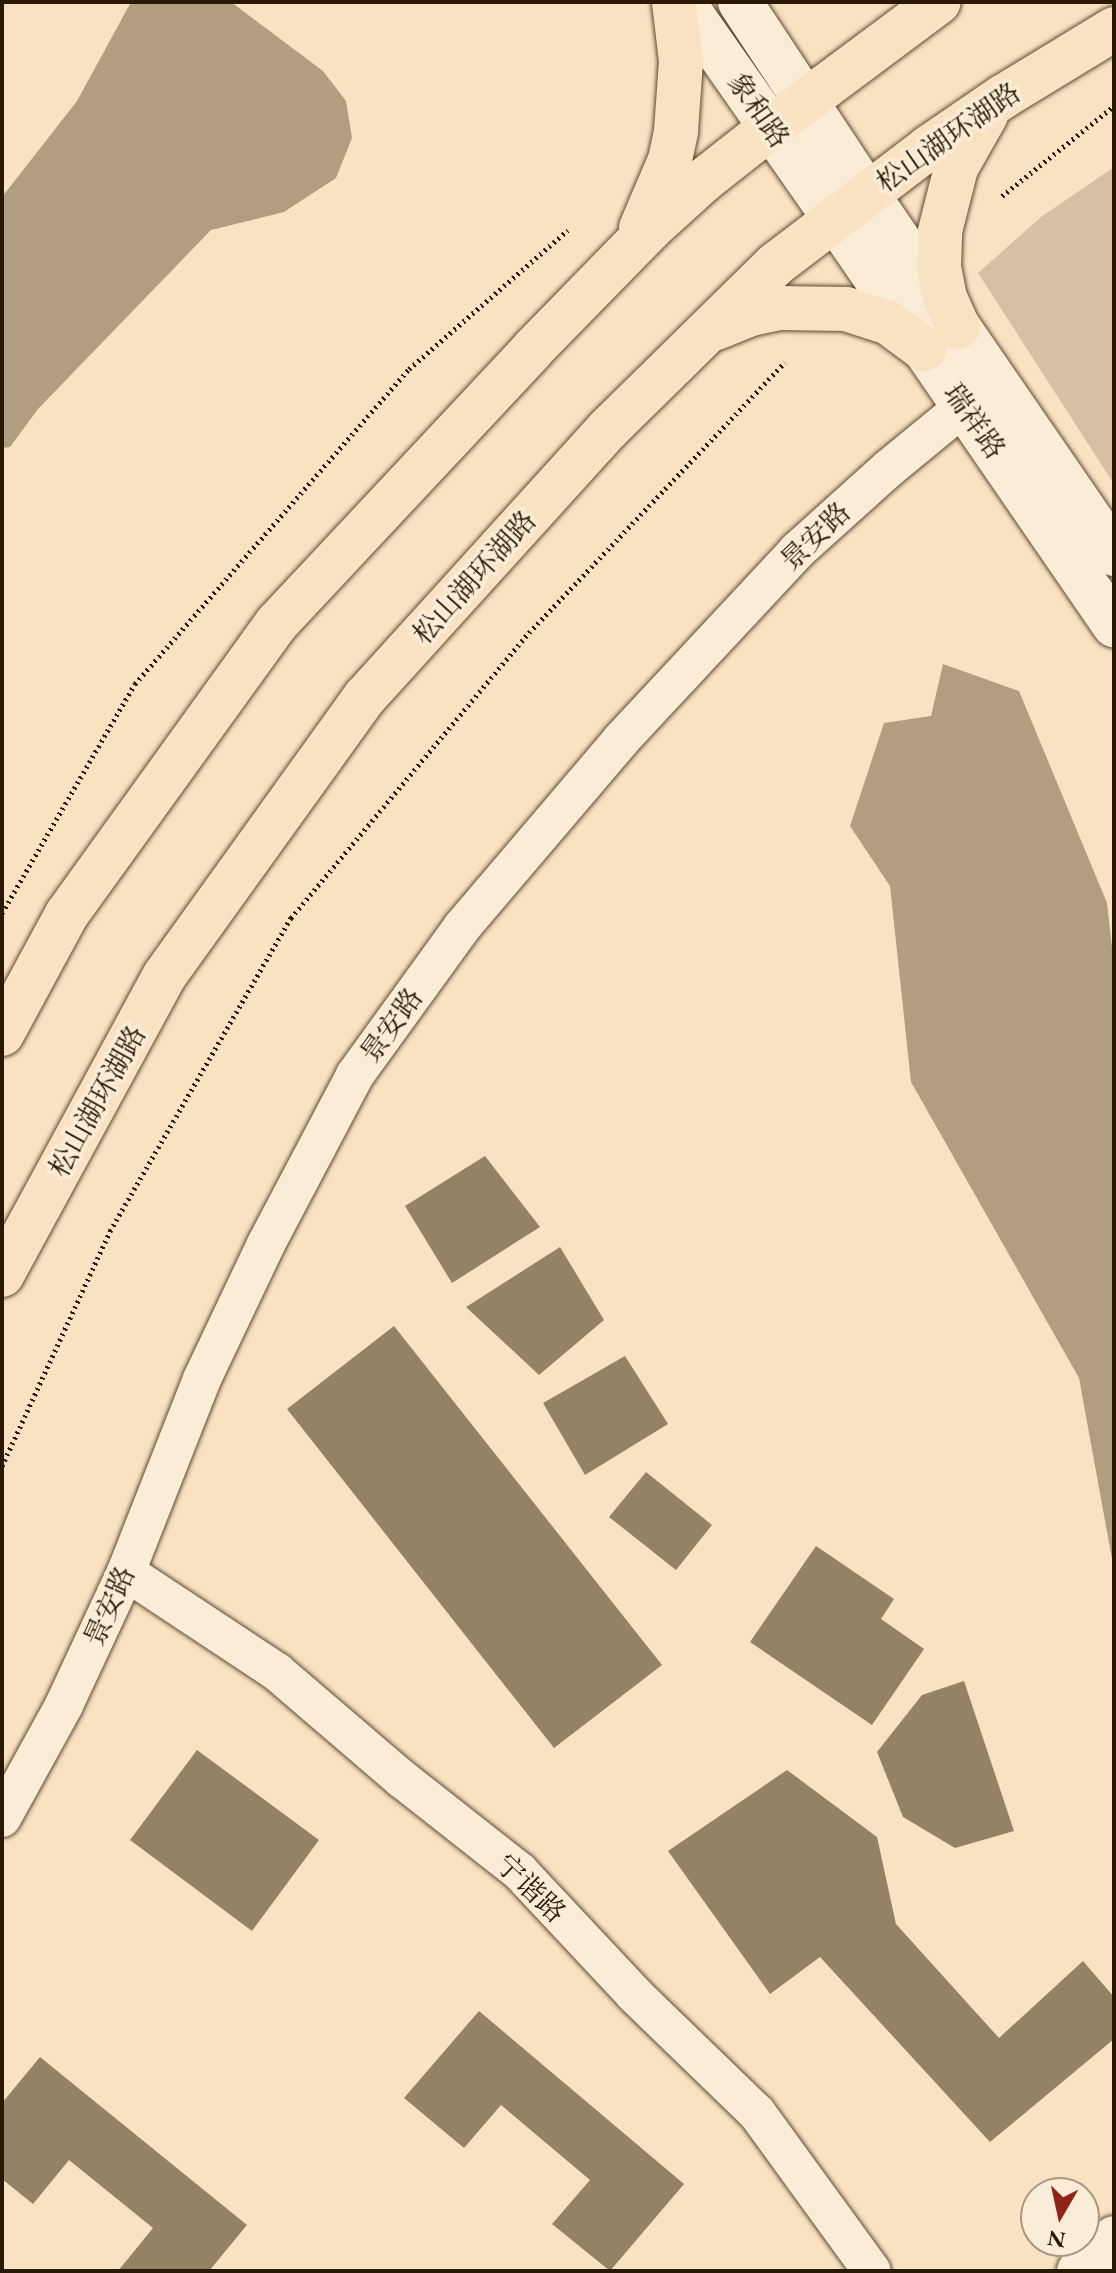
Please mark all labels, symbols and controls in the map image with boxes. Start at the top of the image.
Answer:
street label: 象和路 [721,66,797,154]
street label: 松山湖环湖路 [870,75,1026,199]
street label: 瑞祥路 [937,377,1013,465]
street label: 景安路 [773,495,857,577]
street label: 松山湖环湖路 [405,503,543,651]
street label: 景安路 [353,981,429,1069]
street label: 松山湖环湖路 [42,1019,152,1183]
street label: 景安路 [77,1561,141,1651]
street label: 宁谐路 [489,1847,573,1929]
north arrow [1020,2177,1100,2257]
text: N [1045,2224,1068,2255]

